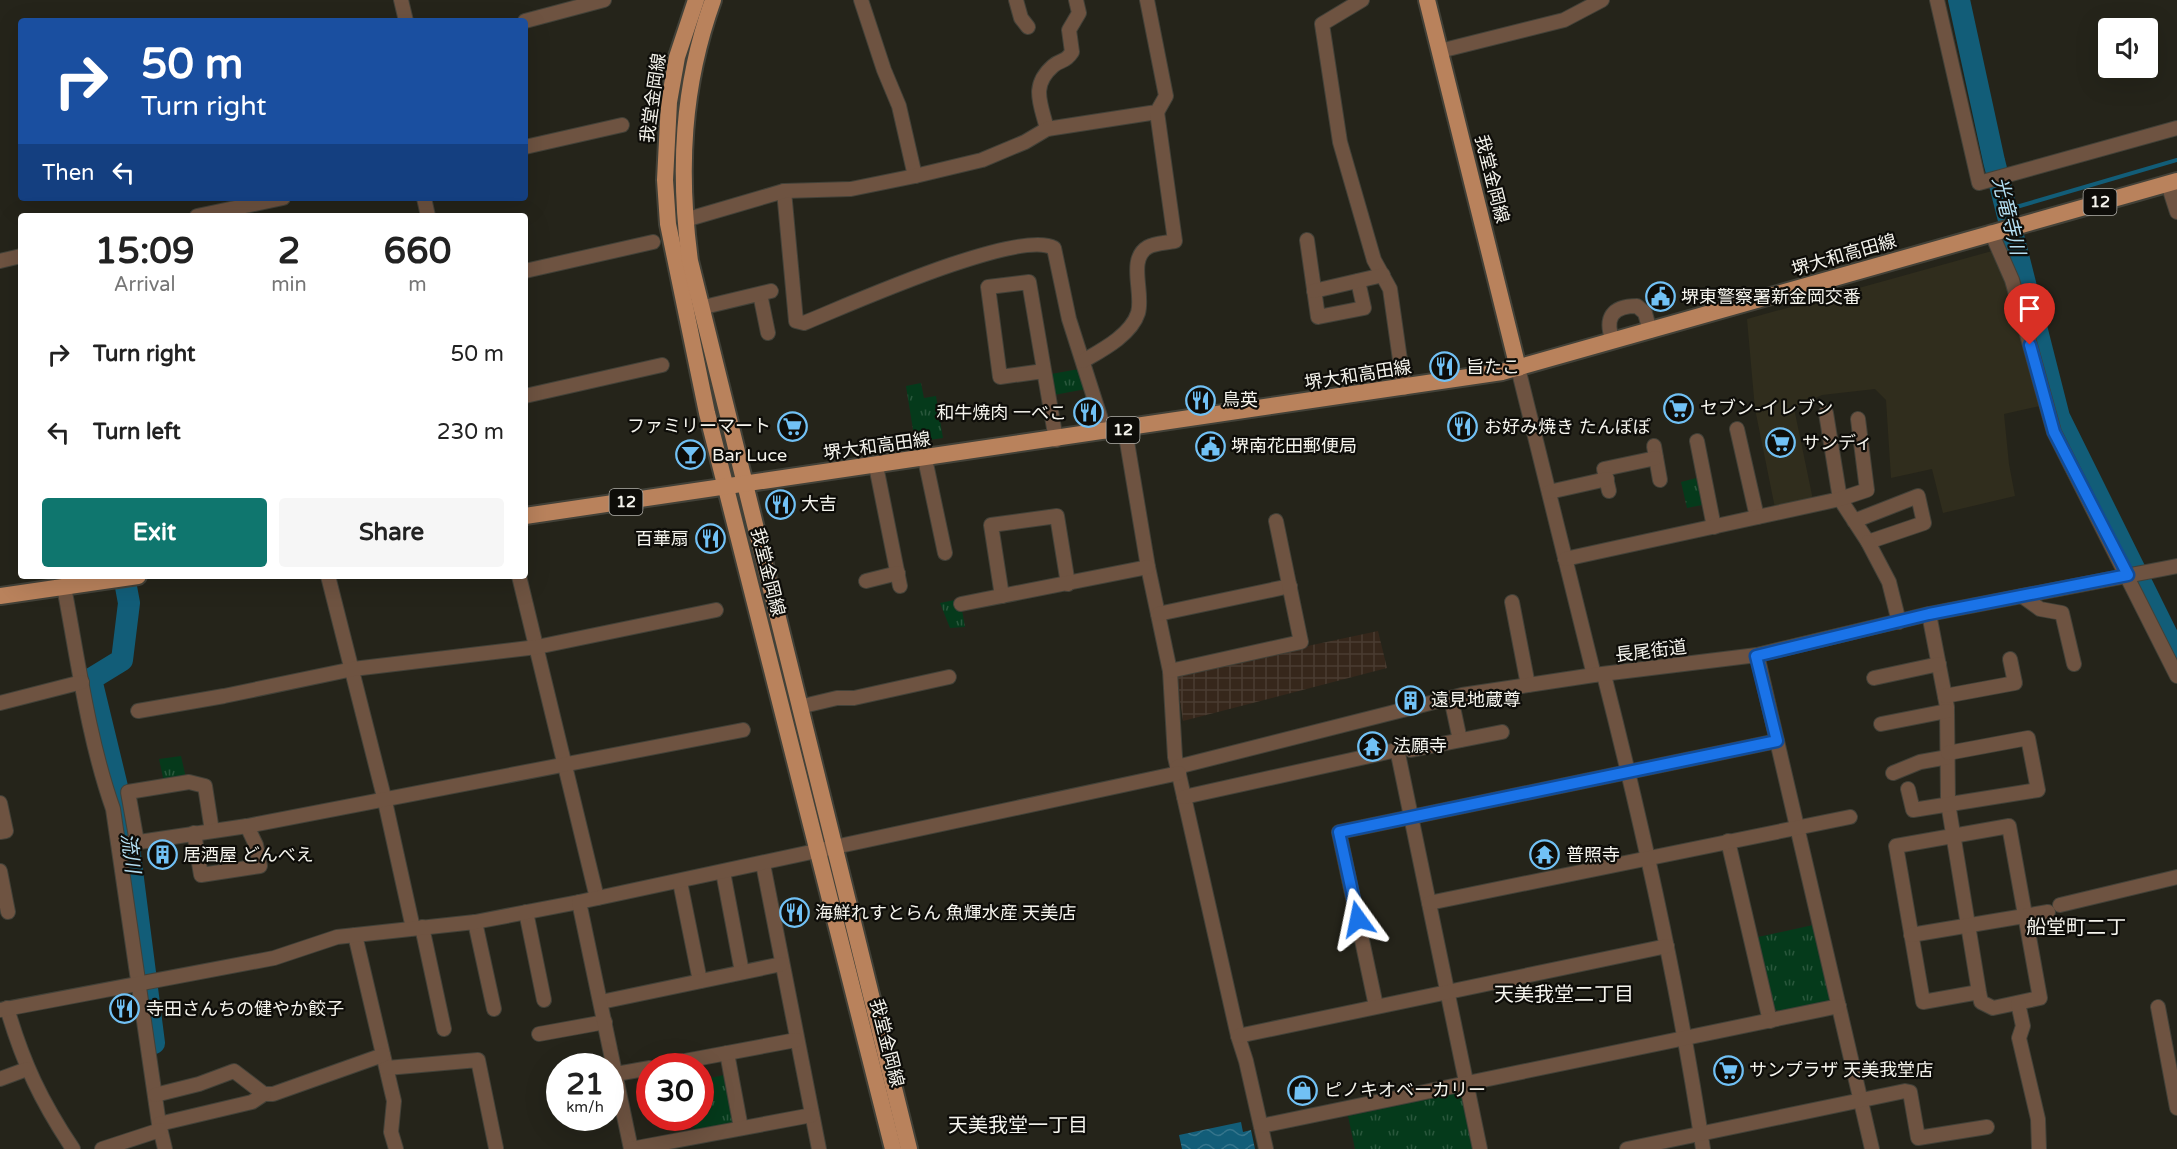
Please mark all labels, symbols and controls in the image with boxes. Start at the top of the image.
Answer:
map controls [2098,18,2158,78]
button: sound [2098,18,2158,78]
text: 50 m [141,39,243,90]
icon: right [42,42,120,120]
street label: 我堂金岡線 [636,52,670,144]
text: Turn right [141,90,267,123]
street label: 我堂金岡線 [1470,133,1514,225]
icon: left [107,156,140,189]
text: Then [42,160,95,186]
water label: 光竜寺川 [1987,174,2030,260]
road number: 12 [2084,189,2116,215]
text: 15:09 [95,230,195,273]
text: 2 [278,230,300,273]
text: 660 [383,230,451,273]
street label: 堺大和高田線 [1789,230,1899,280]
text: Arrival [114,273,176,297]
text: min [271,273,307,297]
text: m [408,273,427,297]
public building icon: 堺東警察署新金岡交番 [1644,281,1676,313]
pin [2004,283,2055,345]
place label: 堺東警察署新金岡交番 [1681,286,1861,308]
icon: arrive [2013,292,2046,325]
icon: right [42,338,75,371]
text: Turn right [93,341,195,367]
text: 50 m [450,341,504,367]
restaurant icon: 旨たこ [1429,351,1461,383]
street label: 堺大和高田線 [1303,356,1413,394]
place label: 旨たこ [1466,356,1520,378]
restaurant icon: 鳥英 [1185,384,1217,416]
place label: 鳥英 [1222,389,1258,411]
supermarket icon: セブン-イレブン [1663,392,1695,424]
restaurant icon: 和牛焼肉 一べこ [1072,397,1104,429]
place label: セブン-イレブン [1700,397,1833,419]
place label: 和牛焼肉 一べこ [936,402,1067,424]
supermarket icon: ファミリーマート [776,410,808,442]
restaurant icon: お好み焼き たんぽぽ [1447,411,1479,443]
place label: ファミリーマート [627,415,771,437]
icon: left [42,416,75,449]
place label: お好み焼き たんぽぽ [1484,416,1651,438]
road number: 12 [1106,417,1140,443]
text: Turn left [93,419,181,445]
text: 230 m [437,419,504,445]
supermarket icon: サンディ [1765,427,1797,459]
street label: 堺大和高田線 [822,428,932,464]
public building icon: 堺南花田郵便局 [1194,430,1226,462]
place label: サンディ [1802,432,1873,454]
place label: 堺南花田郵便局 [1231,435,1357,457]
bar icon: Bar Luce [675,439,707,471]
place label: Bar Luce [712,444,787,466]
restaurant icon: 大吉 [764,488,796,520]
road number: 12 [610,489,642,515]
place label: 大吉 [801,493,837,515]
button: Exit [42,498,267,567]
button: Share [279,498,504,567]
restaurant icon: 百華扇 [694,523,726,555]
street label: 我堂金岡線 [746,526,790,618]
place label: 百華扇 [635,528,689,550]
street label: 長尾街道 [1614,636,1688,666]
building icon: 遠見地蔵尊 [1394,684,1426,716]
place label: 遠見地蔵尊 [1431,689,1521,711]
temple icon: 法願寺 [1356,730,1388,762]
place label: 法願寺 [1393,735,1447,757]
water label: 流川 [116,832,145,876]
building icon: 居酒屋 どんべえ [146,839,178,871]
temple icon: 普照寺 [1529,839,1561,871]
place label: 居酒屋 どんべえ [183,844,314,866]
place label: 普照寺 [1566,844,1620,866]
position arrow [1326,887,1390,951]
restaurant icon: 海鮮れすとらん 魚輝水産 天美店 [778,897,810,929]
place label: 海鮮れすとらん 魚輝水産 天美店 [815,902,1076,924]
district label: 船堂町二丁 [2026,916,2126,940]
district label: 天美我堂二丁目 [1494,983,1634,1007]
restaurant icon: 寺田さんちの健やか餃子 [109,993,141,1025]
street label: 我堂金岡線 [865,997,909,1089]
place label: 寺田さんちの健やか餃子 [146,998,344,1020]
speed limit sign: 30 [636,1053,714,1131]
supermarket icon: サンプラザ 天美我堂店 [1712,1054,1744,1086]
place label: サンプラザ 天美我堂店 [1749,1059,1933,1081]
text: 21 [566,1066,604,1103]
shop icon: ピノキオベーカリー [1287,1074,1319,1106]
place label: ピノキオベーカリー [1324,1079,1486,1101]
text: km/h [566,1098,604,1116]
district label: 天美我堂一丁目 [948,1114,1088,1138]

